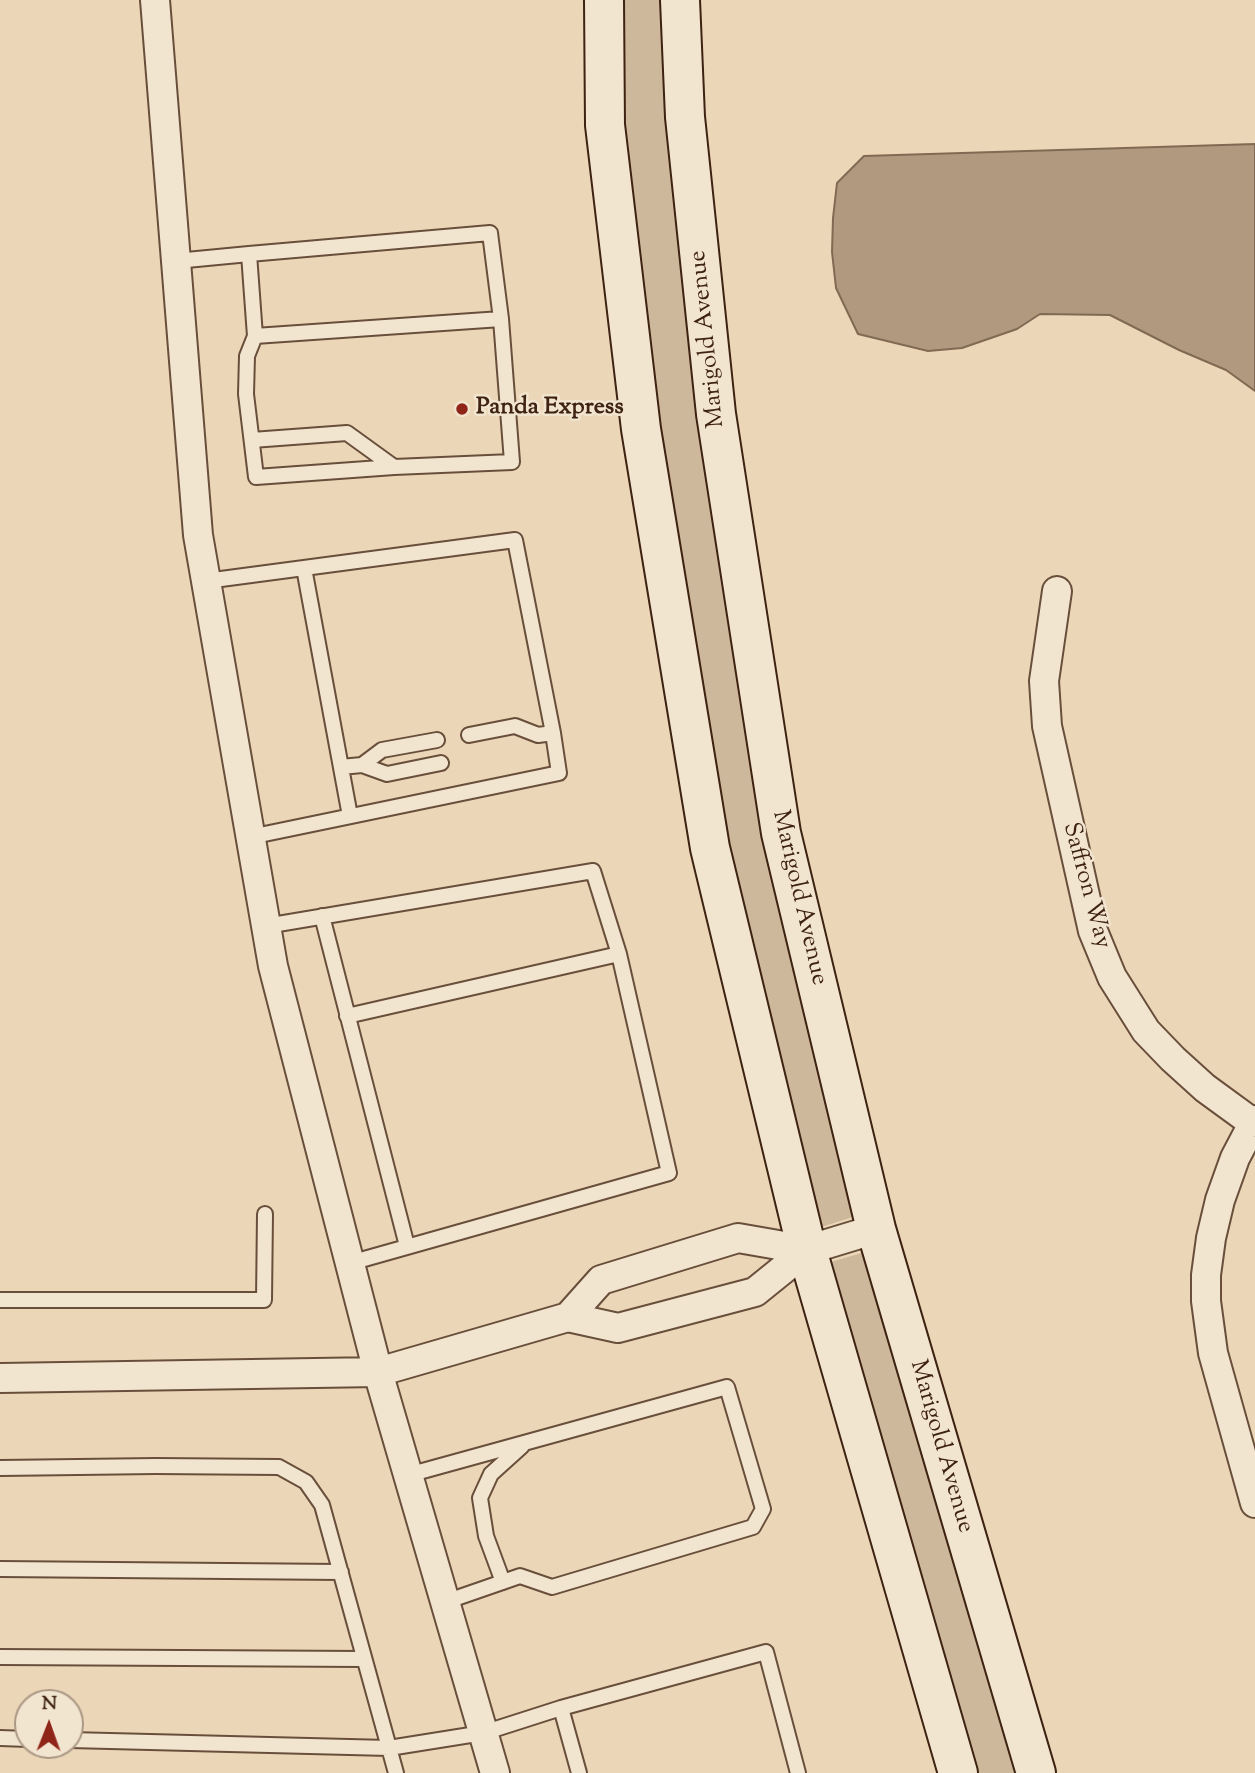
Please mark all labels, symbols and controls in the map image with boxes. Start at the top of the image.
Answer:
street label: Marigold Avenue [685,249,733,429]
place label: Panda Express [476,395,624,423]
marker: Panda Express [454,401,470,417]
street label: Marigold Avenue [764,808,832,988]
street label: Saffron Way [1054,820,1116,952]
street label: Marigold Avenue [902,1357,978,1537]
north arrow [14,1689,84,1759]
text: N [42,1691,57,1718]

